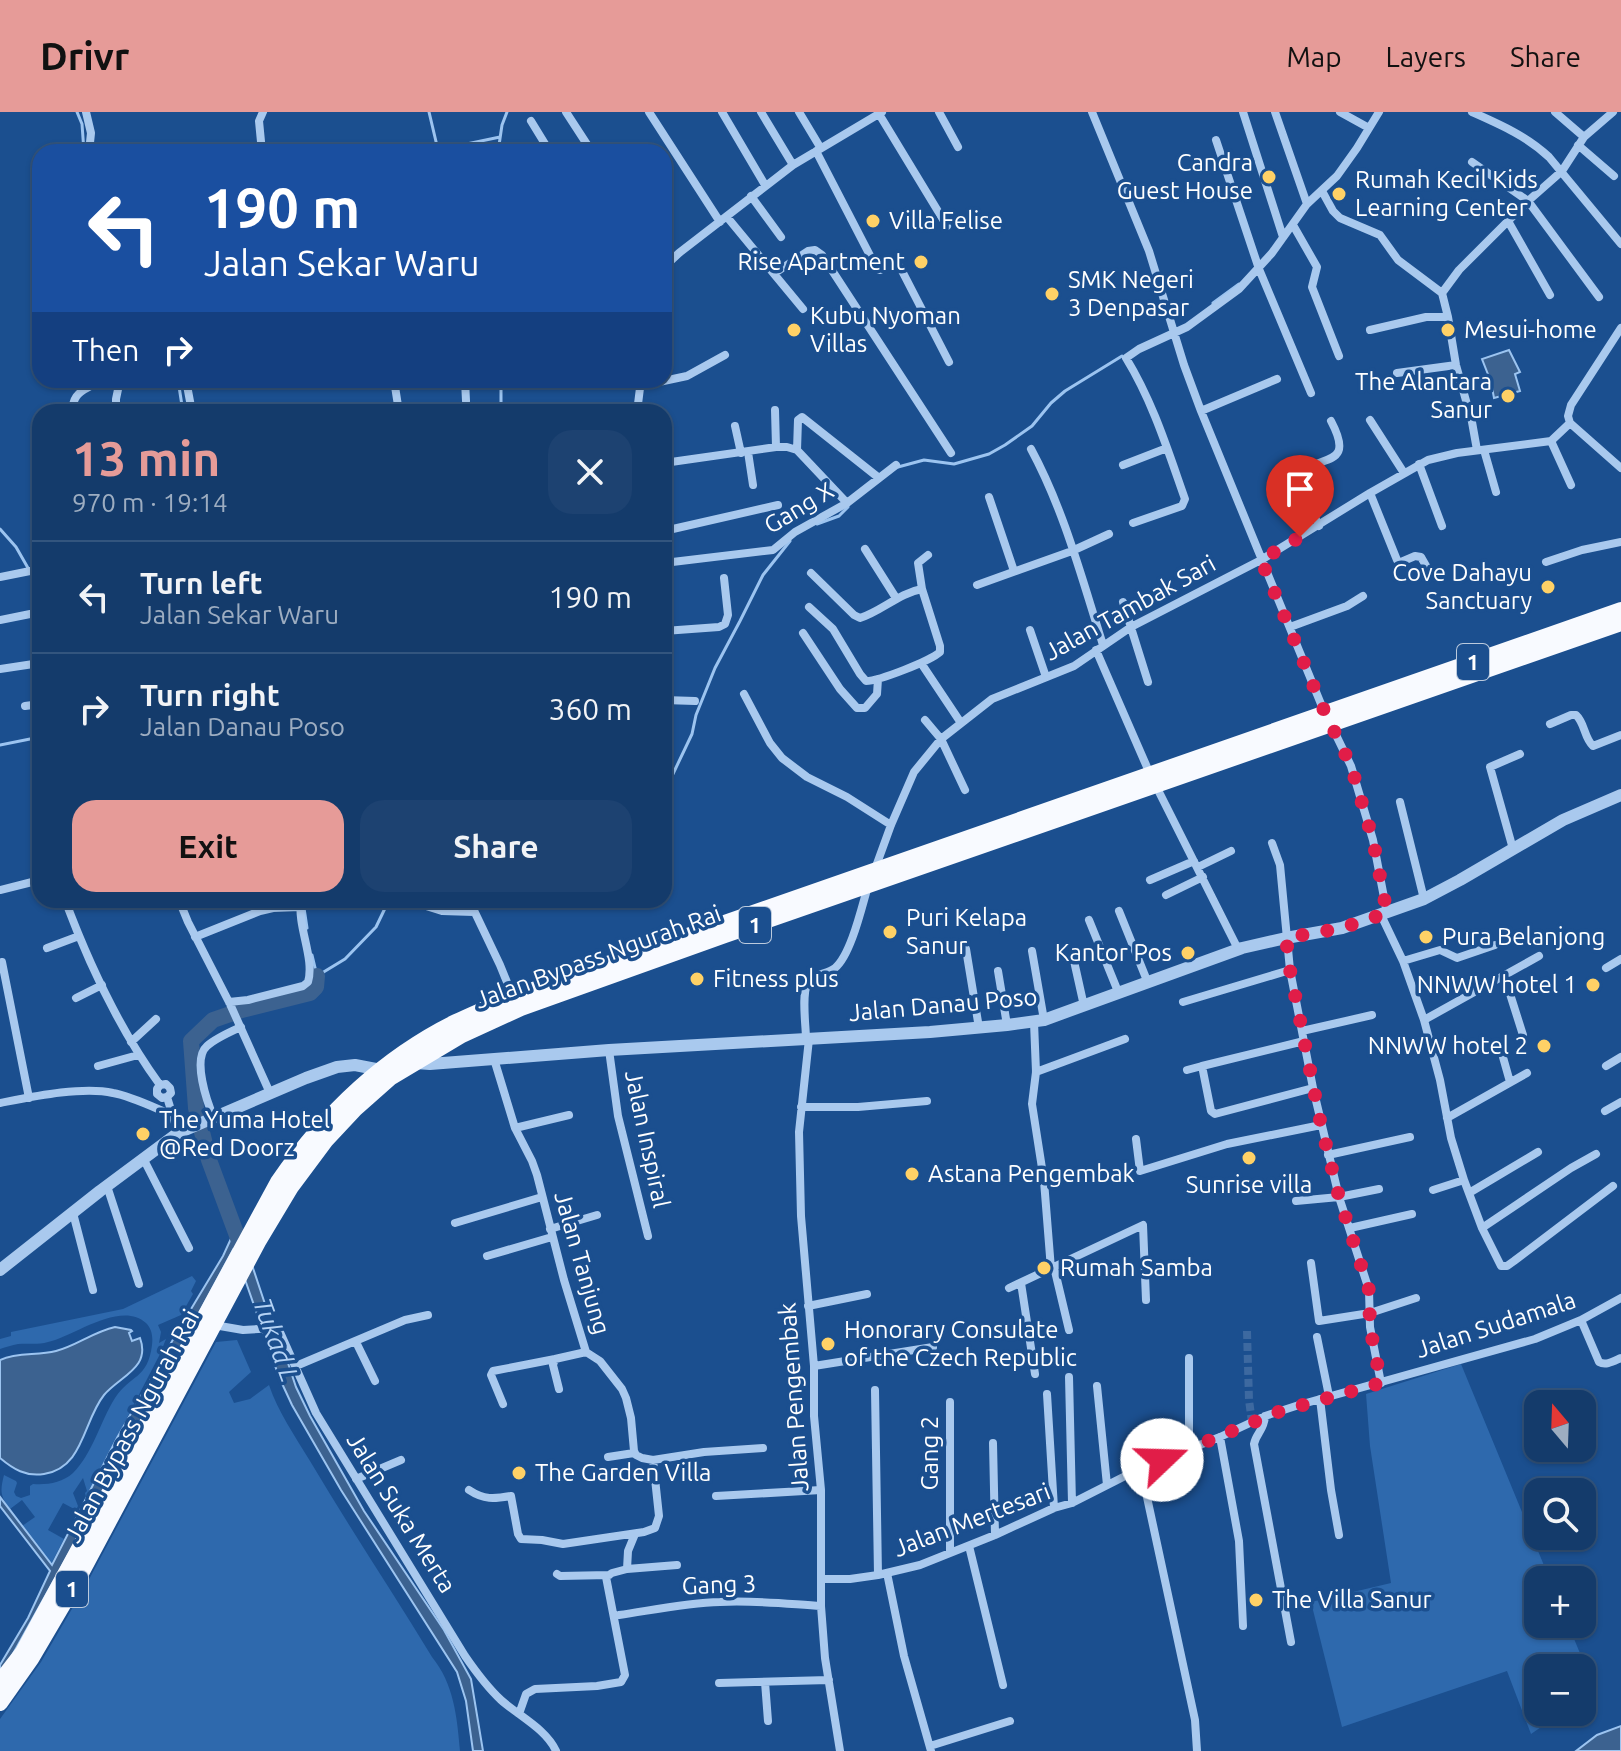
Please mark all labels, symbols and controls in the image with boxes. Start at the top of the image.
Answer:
text: Drivr [40,35,129,77]
text: Map [1286,41,1342,72]
text: Layers [1386,41,1466,72]
text: Share [1510,41,1581,72]
place label: Candra Guest House [1117,149,1253,204]
place label: Rumah Kecil Kids Learning Center [1355,166,1538,221]
marker: Candra Guest House [1260,168,1278,186]
icon: left [72,176,176,280]
text: 190 m [204,176,360,239]
marker: Rumah Kecil Kids Learning Center [1330,185,1348,203]
place label: Villa Felise [889,207,1003,234]
marker: Villa Felise [864,212,882,230]
text: Jalan Sekar Waru [204,242,480,283]
place label: Rise Apartment [737,248,906,275]
marker: Rise Apartment [912,253,930,271]
place label: SMK Negeri 3 Denpasar [1068,266,1194,321]
marker: SMK Negeri 3 Denpasar [1043,285,1061,303]
place label: Kubu Nyoman Villas [810,302,961,357]
place label: Mesui-home [1464,316,1597,343]
marker: Kubu Nyoman Villas [785,321,803,339]
marker: Mesui-home [1439,321,1457,339]
icon: right [156,328,200,372]
text: Then [72,333,140,367]
place label: The Alantara Sanur [1355,368,1492,423]
marker: The Alantara Sanur [1499,387,1517,405]
button: close [548,430,632,514]
text: 13 min [72,431,220,485]
pin [1266,455,1334,537]
icon: arrive [1278,467,1322,511]
street label: Gang X [759,476,838,539]
text: 970 m · 19:14 [72,488,228,517]
street label: Jalan Tambak Sari [1040,549,1220,666]
place label: Cove Dahayu Sanctuary [1392,559,1532,614]
text: Turn left [140,566,262,600]
icon: left [72,575,116,619]
marker: Cove Dahayu Sanctuary [1539,578,1557,596]
text: 190 m [548,580,632,614]
text: Jalan Sekar Waru [140,600,339,629]
road number: 1 [1457,644,1489,680]
text: Turn right [140,678,280,712]
icon: right [72,687,116,731]
text: 360 m [548,692,632,726]
text: Jalan Danau Poso [140,712,345,741]
button: Exit [72,800,344,892]
button: Share [360,800,632,892]
street label: Jalan Bypass Ngurah Rai [471,899,725,1014]
place label: Puri Kelapa Sanur [906,904,1027,959]
road number: 1 [739,907,771,943]
marker: Puri Kelapa Sanur [881,923,899,941]
place label: Pura Belanjong [1442,923,1605,950]
marker: Pura Belanjong [1417,928,1435,946]
place label: Kantor Pos [1055,939,1172,966]
marker: Kantor Pos [1179,944,1197,962]
place label: Fitness plus [713,965,839,992]
marker: Fitness plus [688,970,706,988]
place label: NNWW hotel 1 [1417,971,1577,998]
marker: NNWW hotel 1 [1584,976,1602,994]
street label: Jalan Danau Poso [848,983,1038,1026]
place label: NNWW hotel 2 [1368,1032,1528,1059]
marker: NNWW hotel 2 [1535,1037,1553,1055]
street label: Jalan Inspiral [620,1068,675,1210]
place label: The Yuma Hotel @Red Doorz [159,1106,330,1161]
marker: The Yuma Hotel @Red Doorz [134,1125,152,1143]
marker: Sunrise villa [1240,1149,1258,1167]
place label: Astana Pengembak [928,1160,1135,1187]
marker: Astana Pengembak [903,1165,921,1183]
place label: Sunrise villa [1186,1171,1312,1198]
street label: Jalan Tanjung [549,1188,616,1337]
place label: Rumah Samba [1060,1254,1213,1281]
marker: Rumah Samba [1035,1259,1053,1277]
street label: Jalan Sudamala [1413,1286,1579,1363]
water label: Tukad L [248,1294,305,1386]
street label: Jalan Pengembak [773,1302,814,1492]
street label: Jalan Bypass Ngurah Rai [59,1305,204,1547]
place label: Honorary Consulate of the Czech Republic [844,1316,1077,1371]
marker: Honorary Consulate of the Czech Republic [819,1335,837,1353]
north arrow [1524,1390,1596,1462]
map controls [1524,1390,1596,1726]
street label: Gang 2 [916,1416,943,1490]
position arrow [1120,1418,1204,1502]
street label: Jalan Suka Merta [341,1428,461,1598]
place label: The Garden Villa [535,1459,711,1486]
marker: The Garden Villa [510,1464,528,1482]
street label: Jalan Mertesari [890,1477,1054,1562]
button: search [1524,1478,1596,1550]
button: + [1524,1566,1596,1638]
street label: Gang 3 [681,1570,757,1599]
road number: 1 [56,1571,88,1607]
place label: The Villa Sanur [1272,1586,1432,1613]
marker: The Villa Sanur [1247,1591,1265,1609]
button: − [1524,1654,1596,1726]

